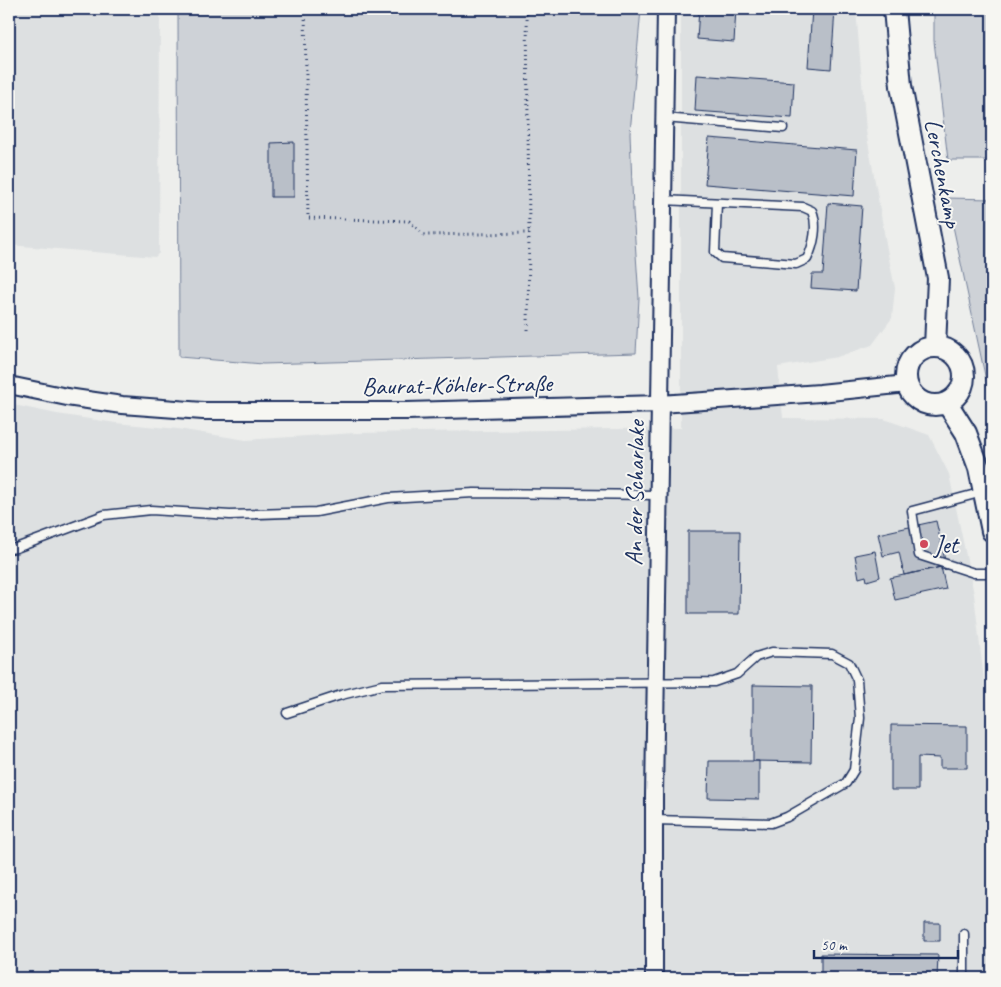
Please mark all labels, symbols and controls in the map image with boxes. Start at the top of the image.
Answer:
street label: Lerchenkamp [917,116,970,232]
street label: Baurat-Köhler-Straße [362,367,554,403]
street label: An der Scharlake [618,418,652,566]
place label: Jet [933,529,961,561]
marker: Jet [918,538,930,550]
scale bar [814,927,957,959]
text: 50 m [821,936,848,955]

